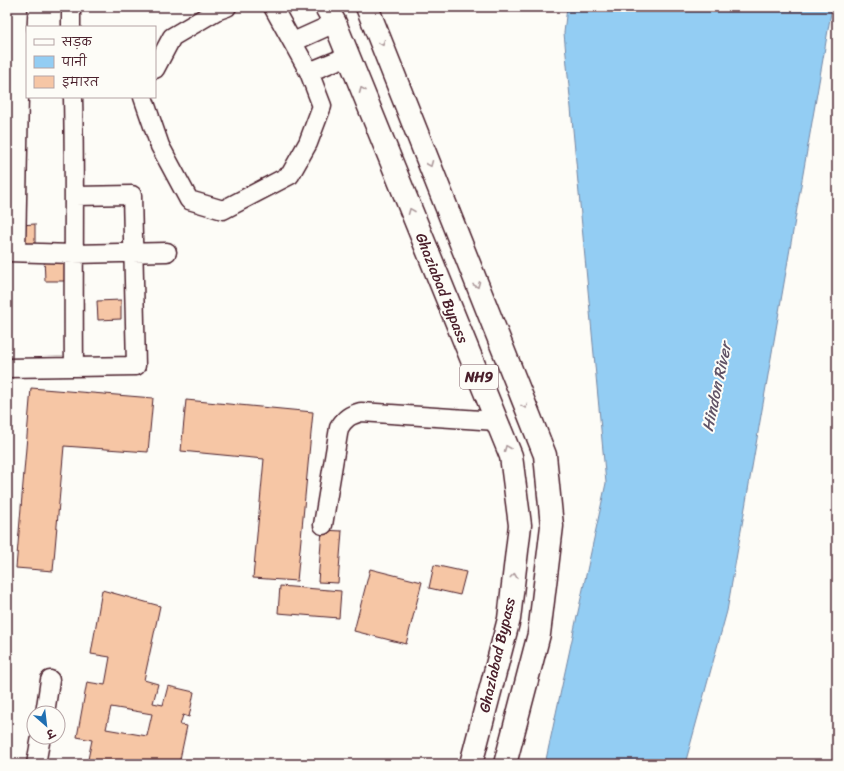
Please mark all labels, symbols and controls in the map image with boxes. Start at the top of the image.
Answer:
legend [26,26,156,98]
text: सड़क [61,31,93,53]
one-way arrow [377,40,385,47]
text: पानी [61,51,87,73]
text: इमारत [62,71,100,93]
one-way arrow [359,87,367,95]
one-way arrow [425,161,433,168]
one-way arrow [408,207,416,215]
street label: Ghaziabad Bypass [408,229,476,347]
one-way arrow [473,281,481,288]
water label: Hindon River [693,337,741,434]
road number: NH9 [460,365,498,389]
one-way arrow [521,402,529,409]
one-way arrow [504,444,512,451]
one-way arrow [509,573,518,579]
street label: Ghaziabad Bypass [471,595,523,715]
north arrow [26,705,66,745]
text: उ [41,723,59,744]

